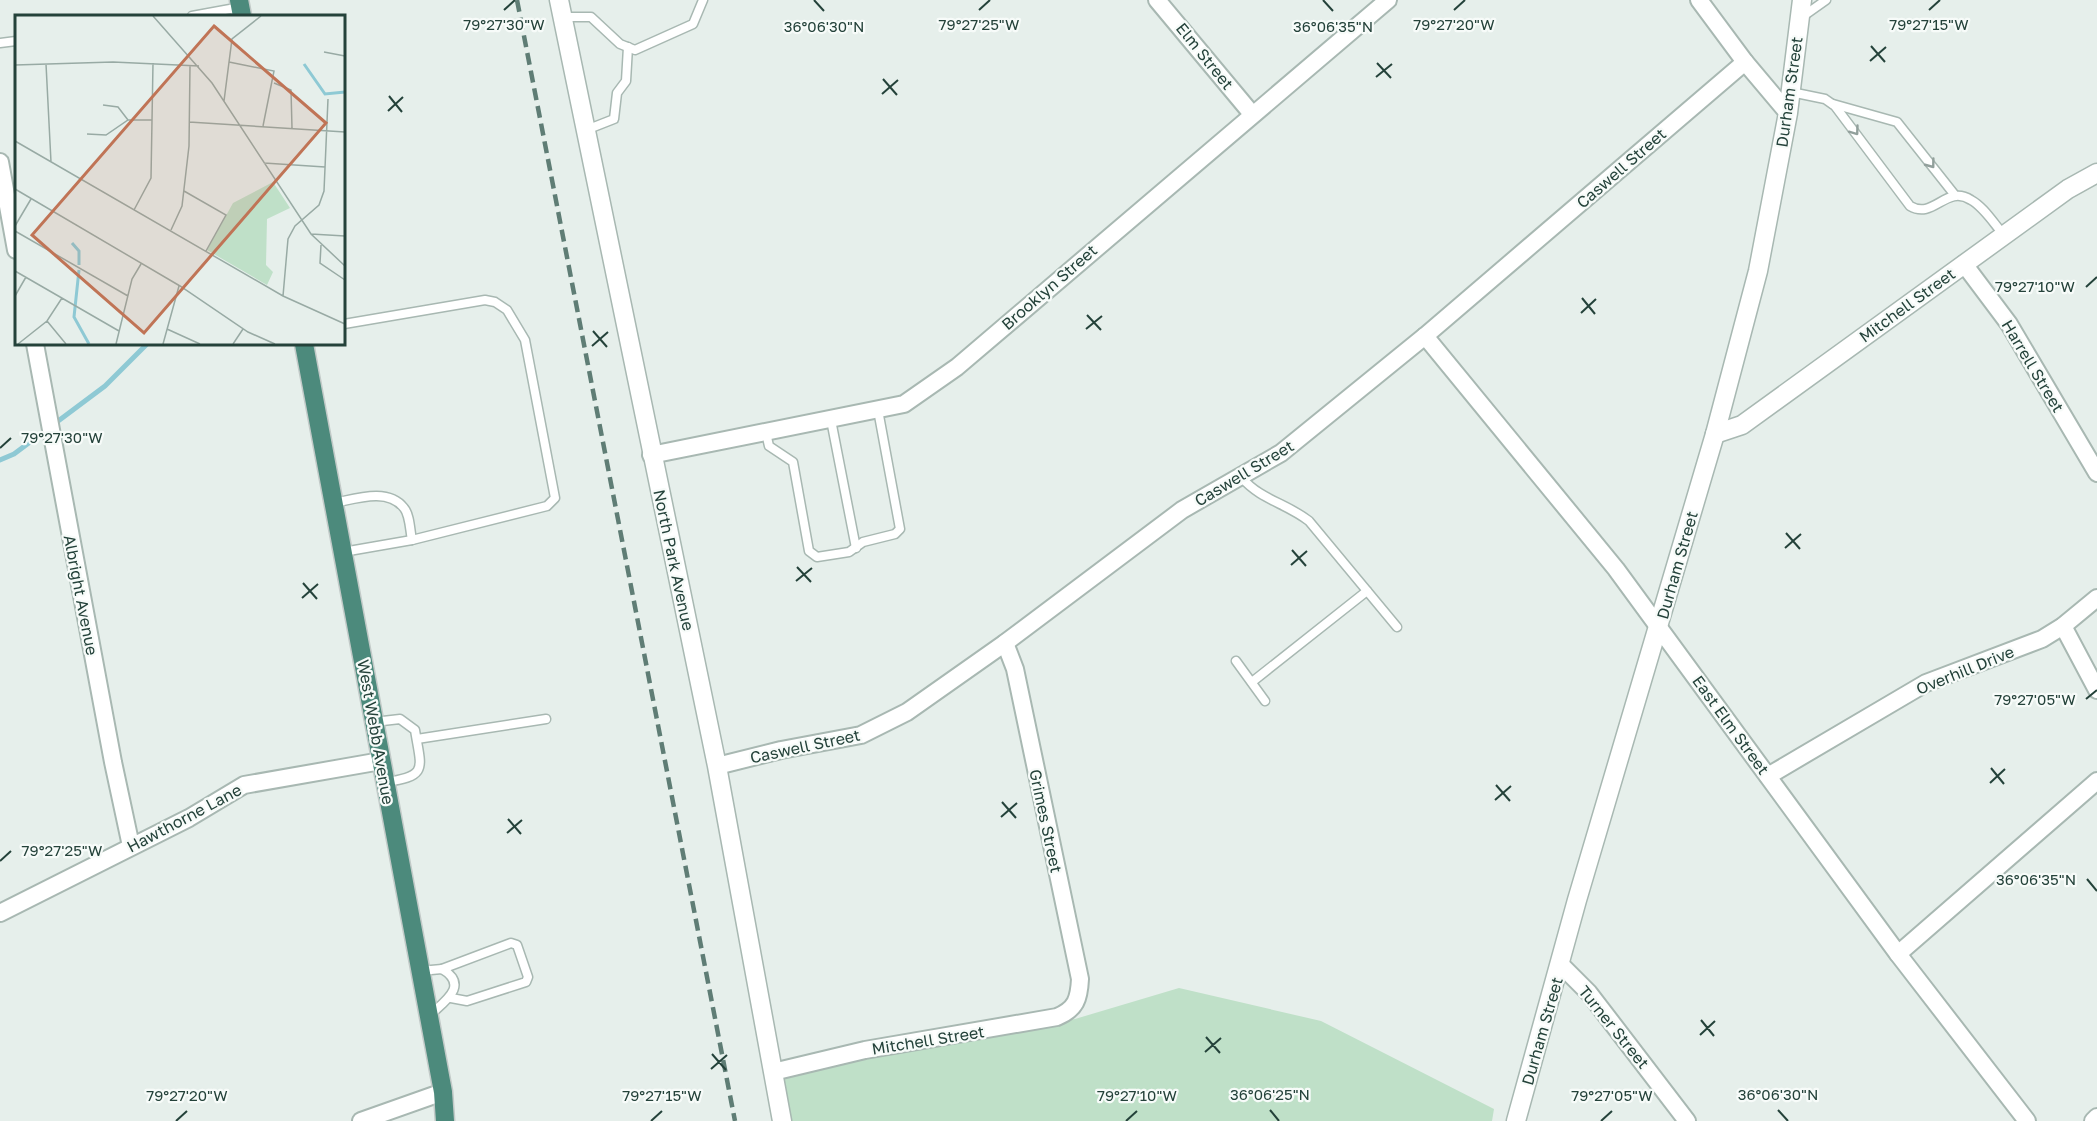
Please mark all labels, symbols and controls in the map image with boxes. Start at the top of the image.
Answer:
inset map [15,15,345,345]
text: 79°27'30"W [463,15,545,33]
text: 79°27'25"W [939,15,1019,33]
text: 79°27'20"W [1413,15,1495,33]
text: 79°27'15"W [1889,15,1969,33]
text: 36°06'30"N [784,17,864,35]
text: 36°06'35"N [1293,17,1373,35]
street label: Elm Street [1172,18,1238,94]
street label: Durham Street [1771,35,1807,149]
street label: Caswell Street [1572,124,1670,212]
one-way arrow [1848,125,1859,136]
one-way arrow [1924,157,1935,168]
street label: Brooklyn Street [997,240,1101,334]
street label: Mitchell Street [1855,263,1959,347]
text: 79°27'10"W [1995,277,2075,295]
street label: Harrell Street [1998,316,2068,416]
text: 79°27'30"W [21,428,103,446]
street label: Caswell Street [1191,436,1297,510]
street label: North Park Avenue [649,488,699,632]
street label: Durham Street [1652,509,1702,621]
street label: Albright Avenue [60,533,102,657]
street label: Overhill Drive [1913,641,2017,699]
street label: West Webb Avenue [353,658,399,806]
street label: East Elm Street [1688,671,1774,779]
text: 79°27'05"W [1994,690,2076,708]
street label: Caswell Street [748,725,862,767]
street label: Grimes Street [1025,768,1067,874]
street label: Hawthorne Lane [123,779,245,857]
text: 79°27'25"W [22,841,102,859]
text: 36°06'35"N [1996,870,2076,888]
street label: Durham Street [1517,975,1567,1087]
street label: Turner Street [1574,981,1654,1073]
street label: Mitchell Street [870,1021,986,1059]
text: 36°06'25"N [1230,1085,1310,1103]
text: 36°06'30"N [1738,1085,1818,1103]
text: 79°27'20"W [146,1086,228,1104]
text: 79°27'15"W [622,1086,702,1104]
text: 79°27'10"W [1097,1086,1177,1104]
text: 79°27'05"W [1571,1086,1653,1104]

